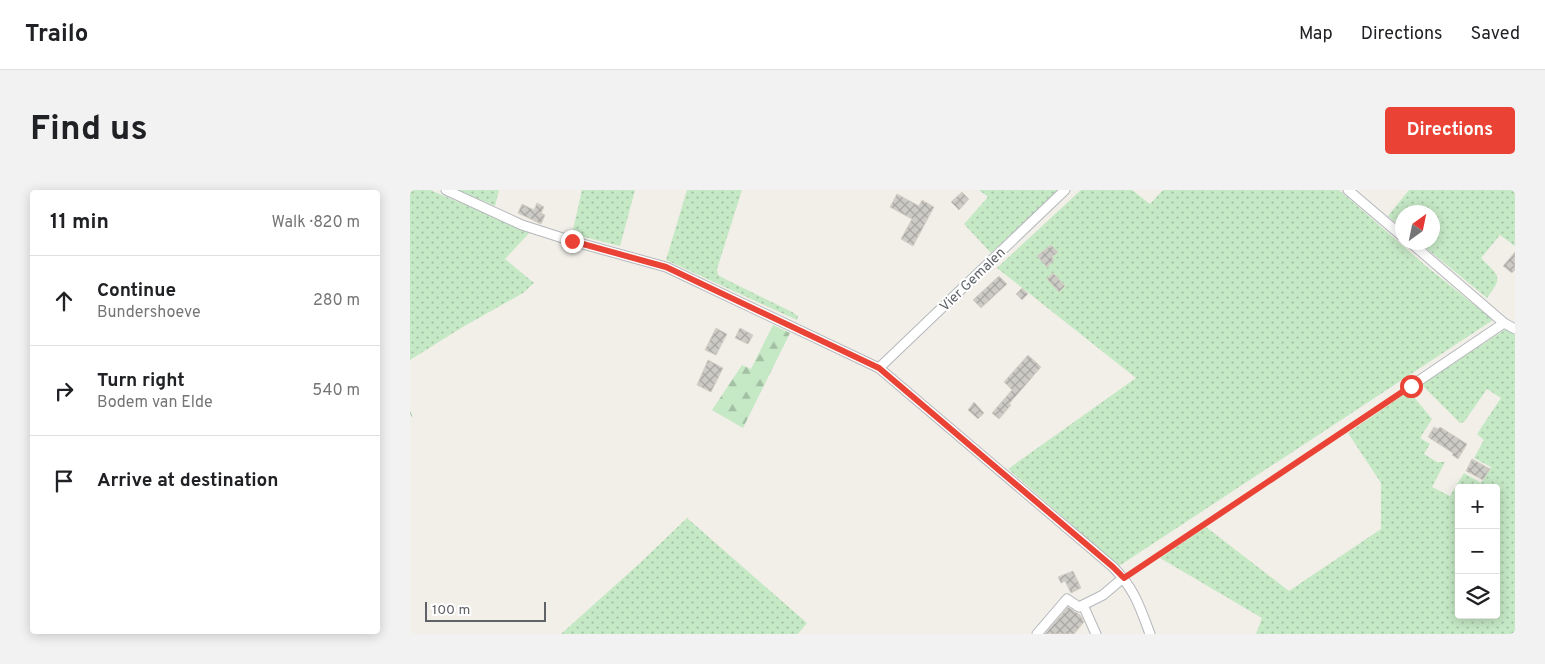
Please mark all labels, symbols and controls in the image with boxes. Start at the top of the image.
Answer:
text: Trailo [25,20,88,50]
text: Map [1299,23,1333,46]
text: Directions [1361,23,1443,46]
text: Saved [1471,23,1520,46]
button: Directions [1385,107,1515,154]
text: Find us [30,108,148,152]
north arrow [1395,205,1440,250]
text: 11 min [50,209,109,236]
text: Walk · 820 m [272,213,360,233]
route end [561,230,584,253]
street label: Vier Gemalen [937,244,1009,316]
text: Continue [97,279,176,303]
icon: ahead [50,287,78,315]
text: 280 m [313,291,360,311]
text: Bundershoeve [97,303,201,323]
text: Turn right [97,369,185,393]
route start [1400,375,1423,398]
icon: right [50,377,78,405]
text: 540 m [312,381,360,401]
text: Bodem van Elde [97,393,213,413]
icon: arrive [50,467,78,495]
text: Arrive at destination [97,469,278,493]
map controls [1455,484,1500,619]
button: + [1455,484,1500,529]
button: − [1455,529,1500,574]
button: layers [1455,574,1500,619]
scale bar [425,599,546,622]
text: 100 m [432,602,470,619]

